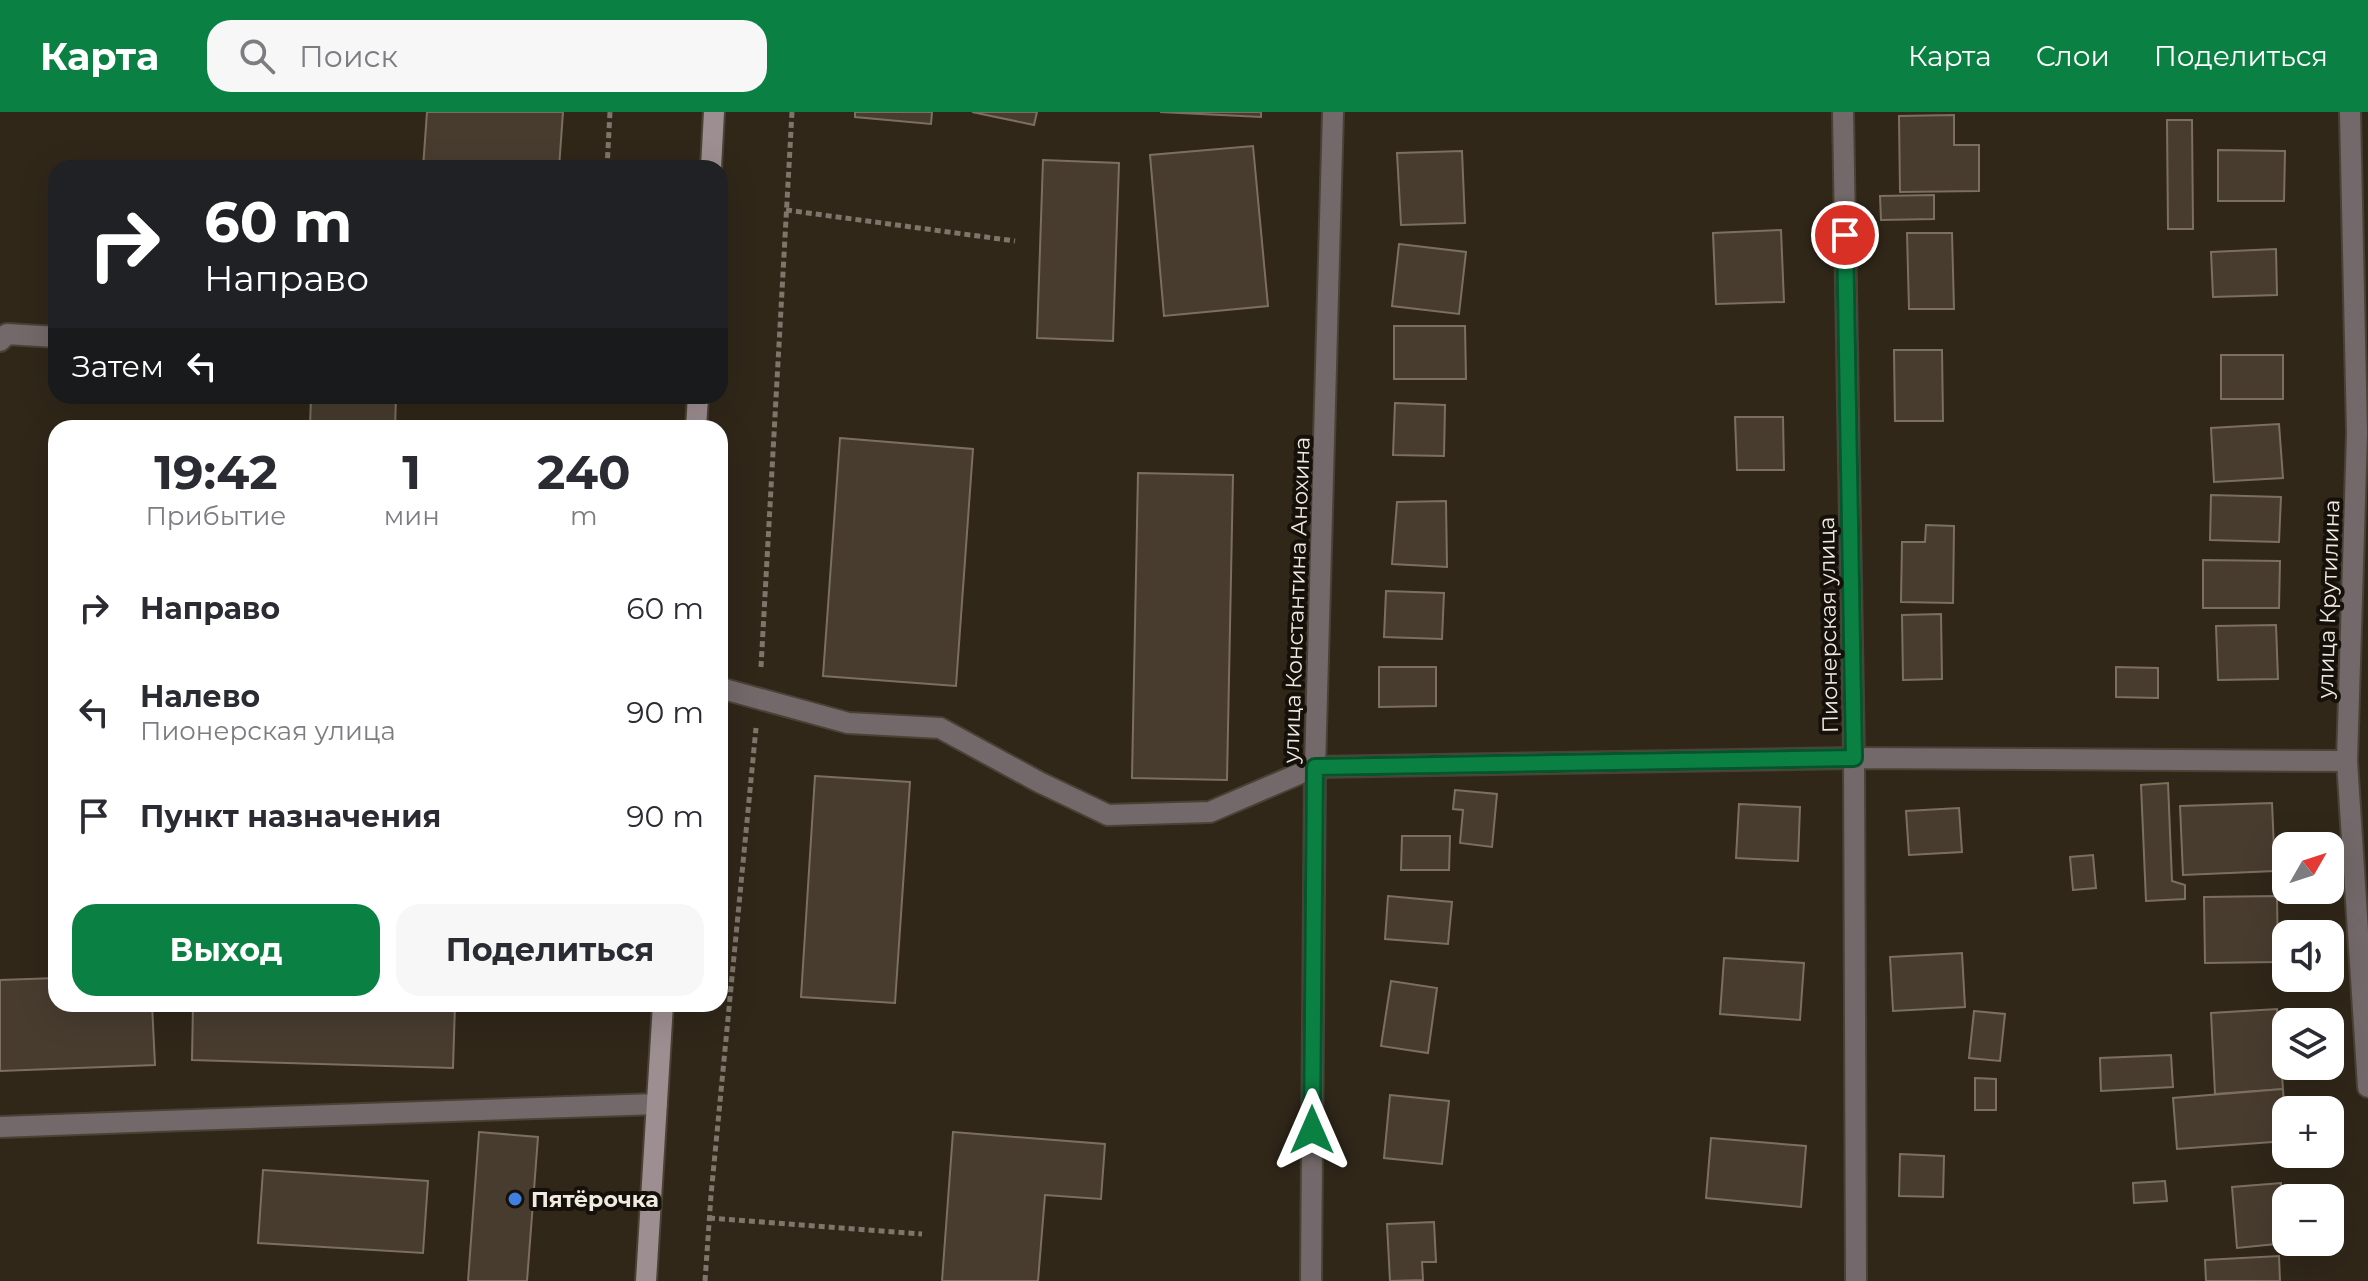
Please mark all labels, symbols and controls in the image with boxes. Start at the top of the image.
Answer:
search box [207,20,767,92]
text: Карта [40,33,159,80]
icon: search [235,34,279,78]
text: Поиск [299,38,398,75]
text: Карта [1908,39,1992,73]
text: Слои [2036,39,2110,73]
text: Поделиться [2154,39,2328,73]
text: 60 m [204,188,352,256]
icon: right [72,192,176,296]
pin [1811,201,1879,269]
icon: arrive [1823,213,1867,257]
text: Направо [204,256,369,300]
icon: left [180,344,224,388]
text: Затем [72,348,164,385]
street label: улица Константина Анохина [1277,436,1316,765]
text: 19:42 [154,443,278,501]
text: 1 [402,443,421,501]
text: 240 [537,443,631,501]
street label: улица Крутилина [2312,499,2345,700]
text: Прибытие [145,500,286,532]
text: мин [384,500,440,532]
text: m [570,500,598,532]
street label: Пионерская улица [1813,517,1844,733]
icon: right [72,586,116,630]
text: Направо [140,590,280,627]
text: 60 m [626,590,704,627]
text: Налево [140,678,260,715]
icon: left [72,690,116,734]
text: 90 m [626,694,704,731]
text: Пионерская улица [140,715,396,747]
icon: arrive [72,794,116,838]
text: Пункт назначения [140,798,441,835]
text: 90 m [626,798,704,835]
north arrow [2272,832,2344,904]
map controls [2272,832,2344,1256]
button: Выход [72,904,380,996]
button: Поделиться [396,904,704,996]
button: sound [2272,920,2344,992]
button: layers [2272,1008,2344,1080]
position arrow [1270,1088,1354,1172]
button: + [2272,1096,2344,1168]
button: − [2272,1184,2344,1256]
place label: Пятёрочка [531,1186,659,1213]
marker: Пятёрочка [506,1190,524,1208]

